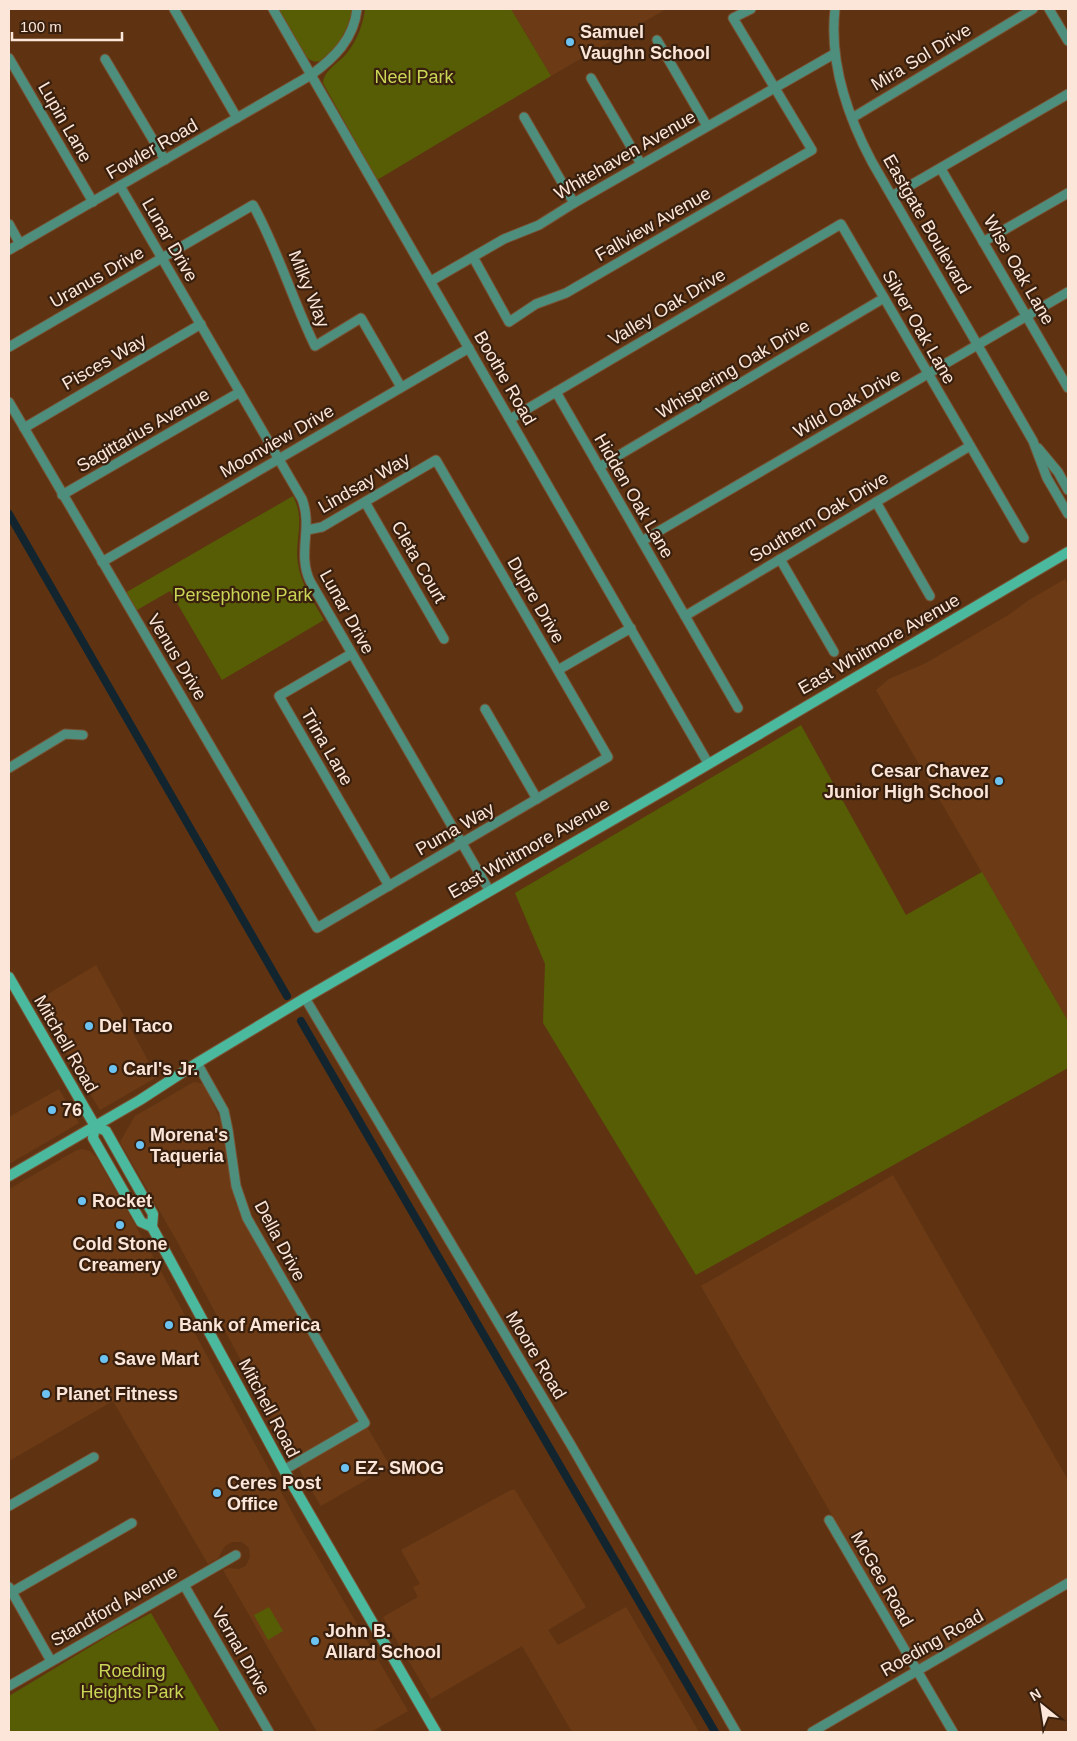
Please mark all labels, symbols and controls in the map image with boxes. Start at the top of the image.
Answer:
scale bar [12,10,122,42]
text: 100 m [20,18,62,35]
street label: Mira Sol Drive [867,19,975,95]
place label: Samuel Vaughn School [580,22,710,63]
marker: Samuel Vaughn School [564,36,576,48]
park label: Neel Park [374,67,455,87]
street label: Lupin Lane [34,78,96,166]
street label: Whitehaven Avenue [551,106,699,204]
street label: Fowler Road [103,115,201,183]
street label: Eastgate Boulevard [879,151,975,297]
street label: Fallview Avenue [592,183,714,265]
street label: Lunar Drive [138,195,202,285]
street label: Wise Oak Lane [980,212,1058,328]
street label: Uranus Drive [47,242,147,312]
street label: Milky Way [284,248,334,330]
street label: Valley Oak Drive [605,264,729,350]
street label: Silver Oak Lane [878,267,960,387]
street label: Whispering Oak Drive [653,315,813,423]
street label: Boothe Road [470,327,540,429]
street label: Pisces Way [59,330,149,394]
street label: Wild Oak Drive [790,364,904,442]
street label: Sagittarius Avenue [73,384,213,476]
street label: Moonview Drive [217,400,337,482]
street label: Hidden Oak Lane [590,430,678,562]
street label: Lindsay Way [315,449,413,517]
street label: Southern Oak Drive [746,468,892,566]
street label: Cleta Court [388,518,450,606]
street label: Dupre Drive [503,553,569,647]
street label: Lunar Drive [316,566,378,658]
park label: Persephone Park [173,585,314,605]
street label: East Whitmore Avenue [795,590,963,698]
street label: Venus Drive [143,610,211,704]
street label: Trina Lane [297,705,357,789]
place label: Cesar Chavez Junior High School [824,761,989,802]
marker: Cesar Chavez Junior High School [993,775,1005,787]
street label: East Whitmore Avenue [445,794,613,902]
street label: Puma Way [412,798,498,860]
street label: Mitchell Road [30,992,102,1096]
place label: Del Taco [99,1016,173,1036]
marker: Del Taco [83,1020,95,1032]
place label: Carl's Jr. [123,1059,198,1079]
marker: Carl's Jr. [107,1063,119,1075]
place label: 76 [62,1100,82,1120]
marker: 76 [46,1104,58,1116]
place label: Morena's Taqueria [150,1125,228,1166]
marker: Morena's Taqueria [134,1139,146,1151]
place label: Rocket [92,1191,152,1211]
marker: Rocket [76,1195,88,1207]
street label: Della Drive [251,1197,309,1285]
marker: Cold Stone Creamery [114,1219,126,1231]
place label: Cold Stone Creamery [73,1234,168,1275]
street label: Moore Road [502,1307,570,1403]
place label: Bank of America [179,1315,321,1335]
marker: Bank of America [163,1319,175,1331]
place label: Save Mart [114,1349,199,1369]
marker: Save Mart [98,1353,110,1365]
street label: Mitchell Road [235,1355,303,1461]
place label: Planet Fitness [56,1384,178,1404]
marker: Planet Fitness [40,1388,52,1400]
place label: EZ- SMOG [355,1458,444,1478]
marker: EZ- SMOG [339,1462,351,1474]
place label: Ceres Post Office [227,1473,321,1514]
marker: Ceres Post Office [211,1487,223,1499]
street label: McGee Road [847,1528,917,1630]
street label: Standford Avenue [47,1562,181,1650]
street label: Vernal Drive [208,1604,274,1698]
street label: Roeding Road [877,1606,987,1680]
place label: John B. Allard School [325,1621,441,1662]
marker: John B. Allard School [309,1635,321,1647]
park label: Roeding Heights Park [80,1661,185,1702]
north arrow [1017,1681,1067,1731]
text: N [1027,1685,1044,1704]

